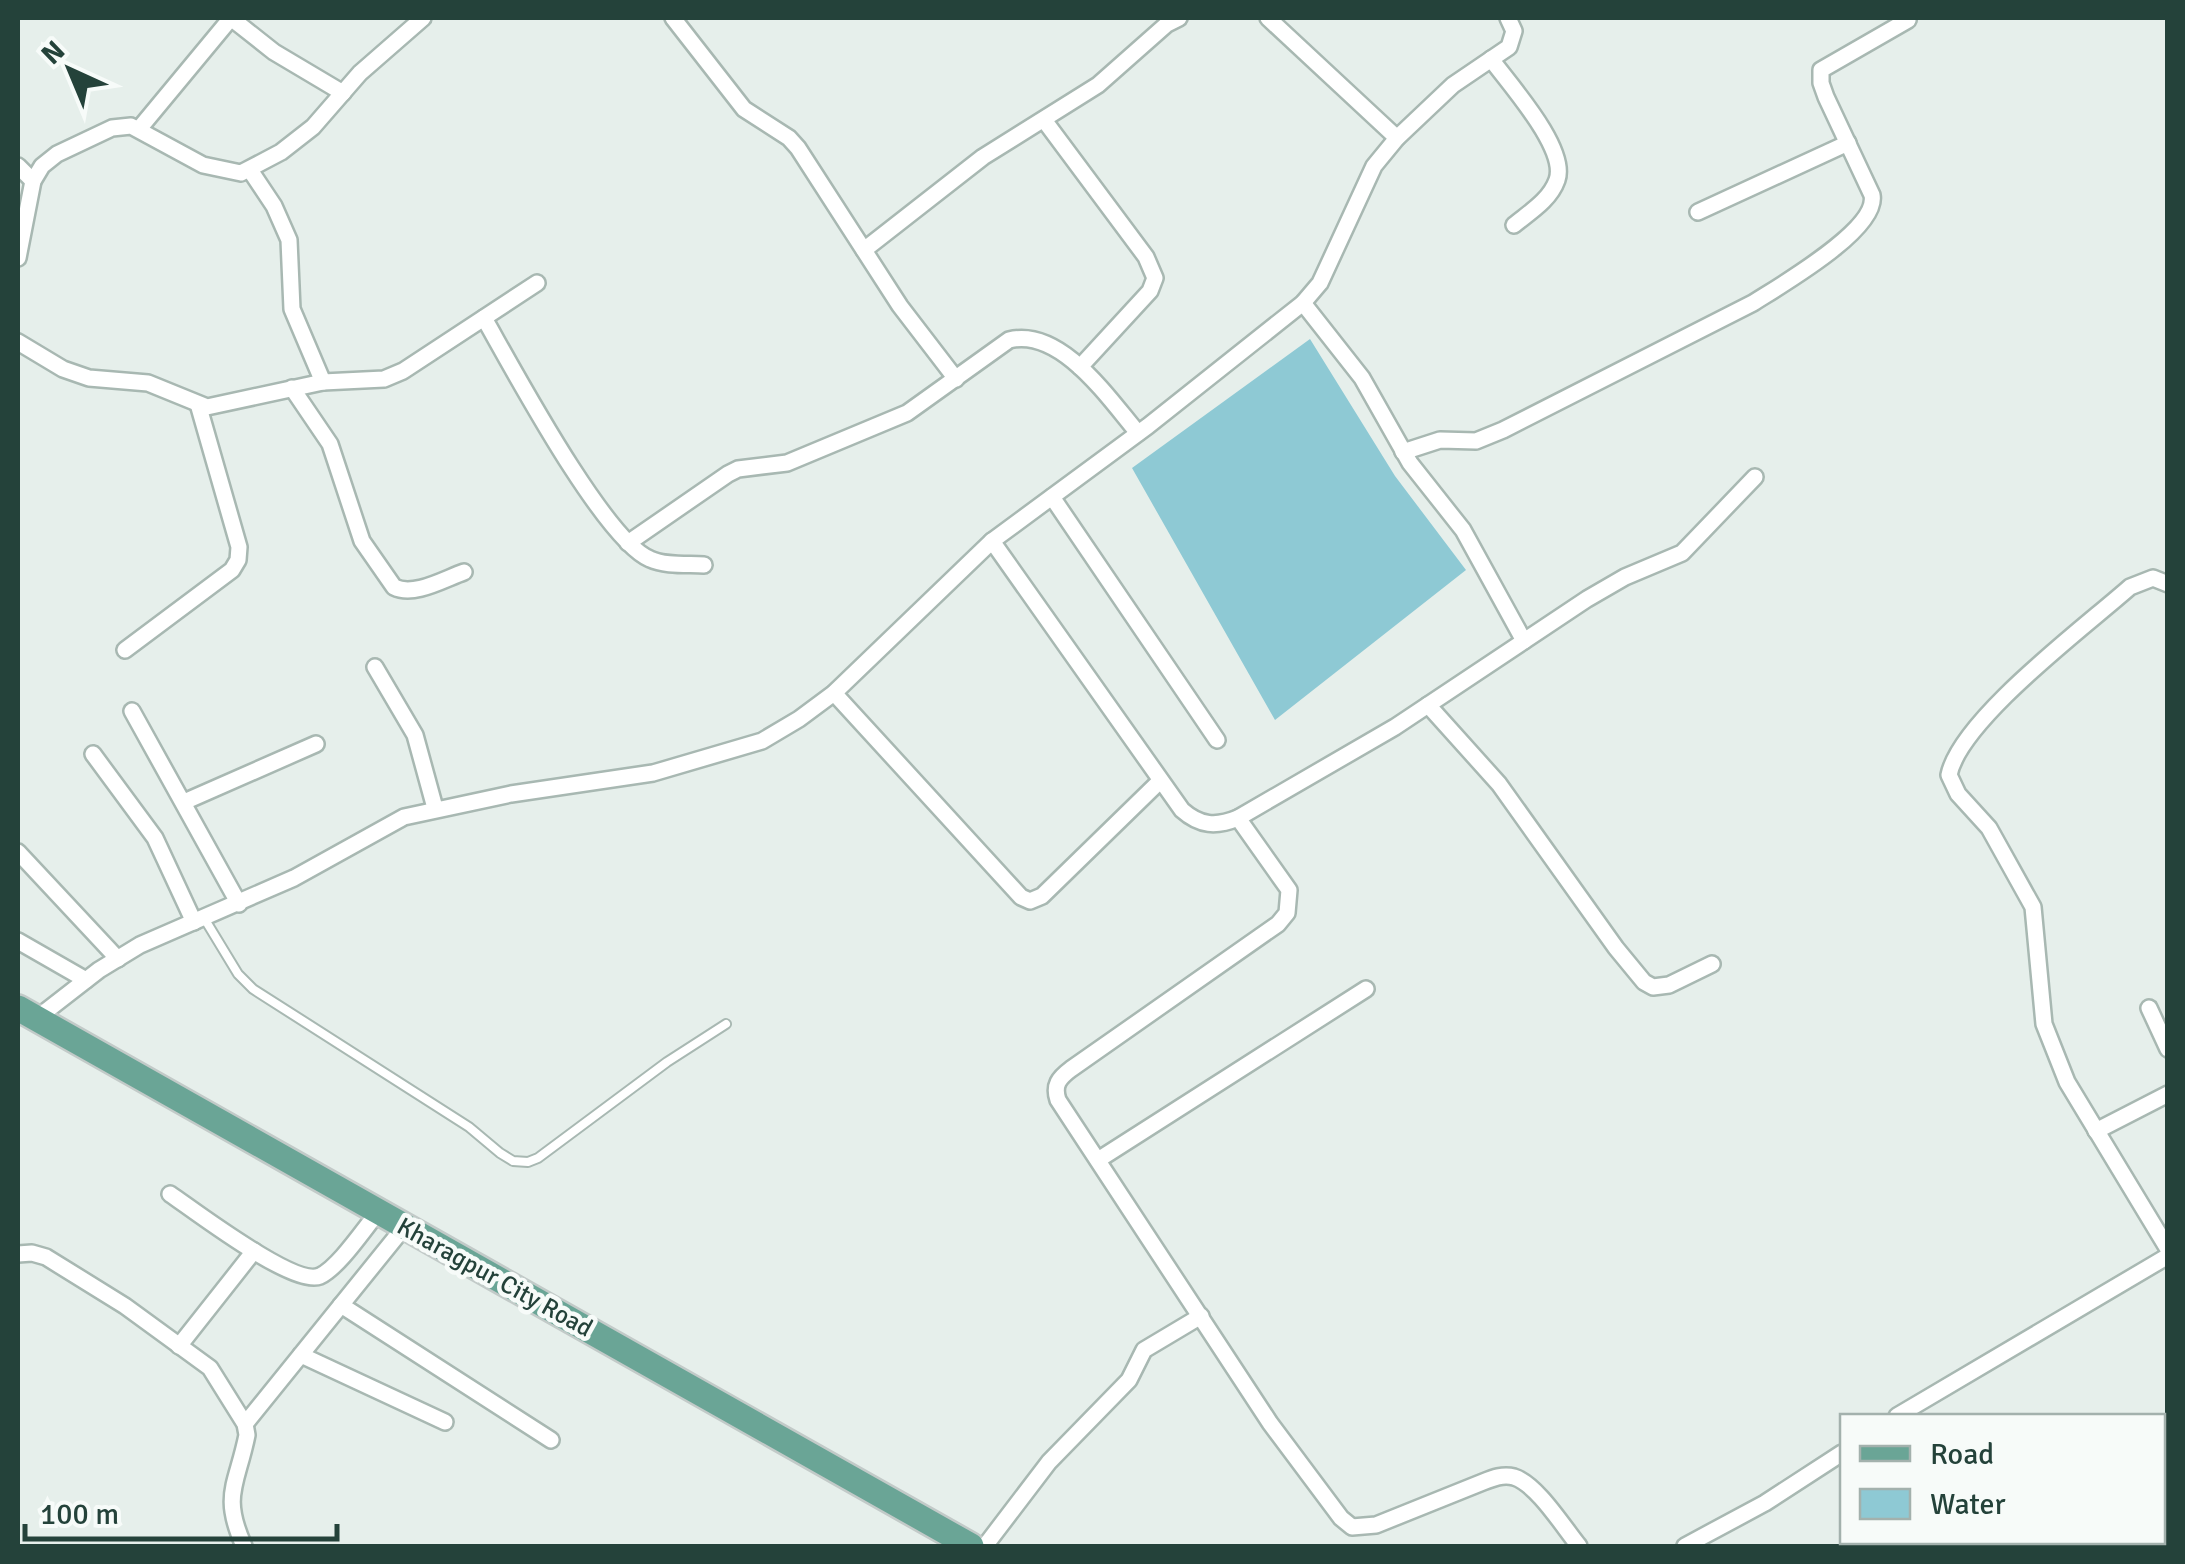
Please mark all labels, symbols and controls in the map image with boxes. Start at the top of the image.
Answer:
north arrow [20,20,120,120]
text: N [35,34,72,72]
street label: Kharagpur City Road [392,1210,598,1344]
legend [1840,1414,2165,1544]
text: Road [1930,1436,1994,1473]
scale bar [25,1479,338,1541]
text: Water [1930,1486,2006,1523]
text: 100 m [40,1496,119,1533]

